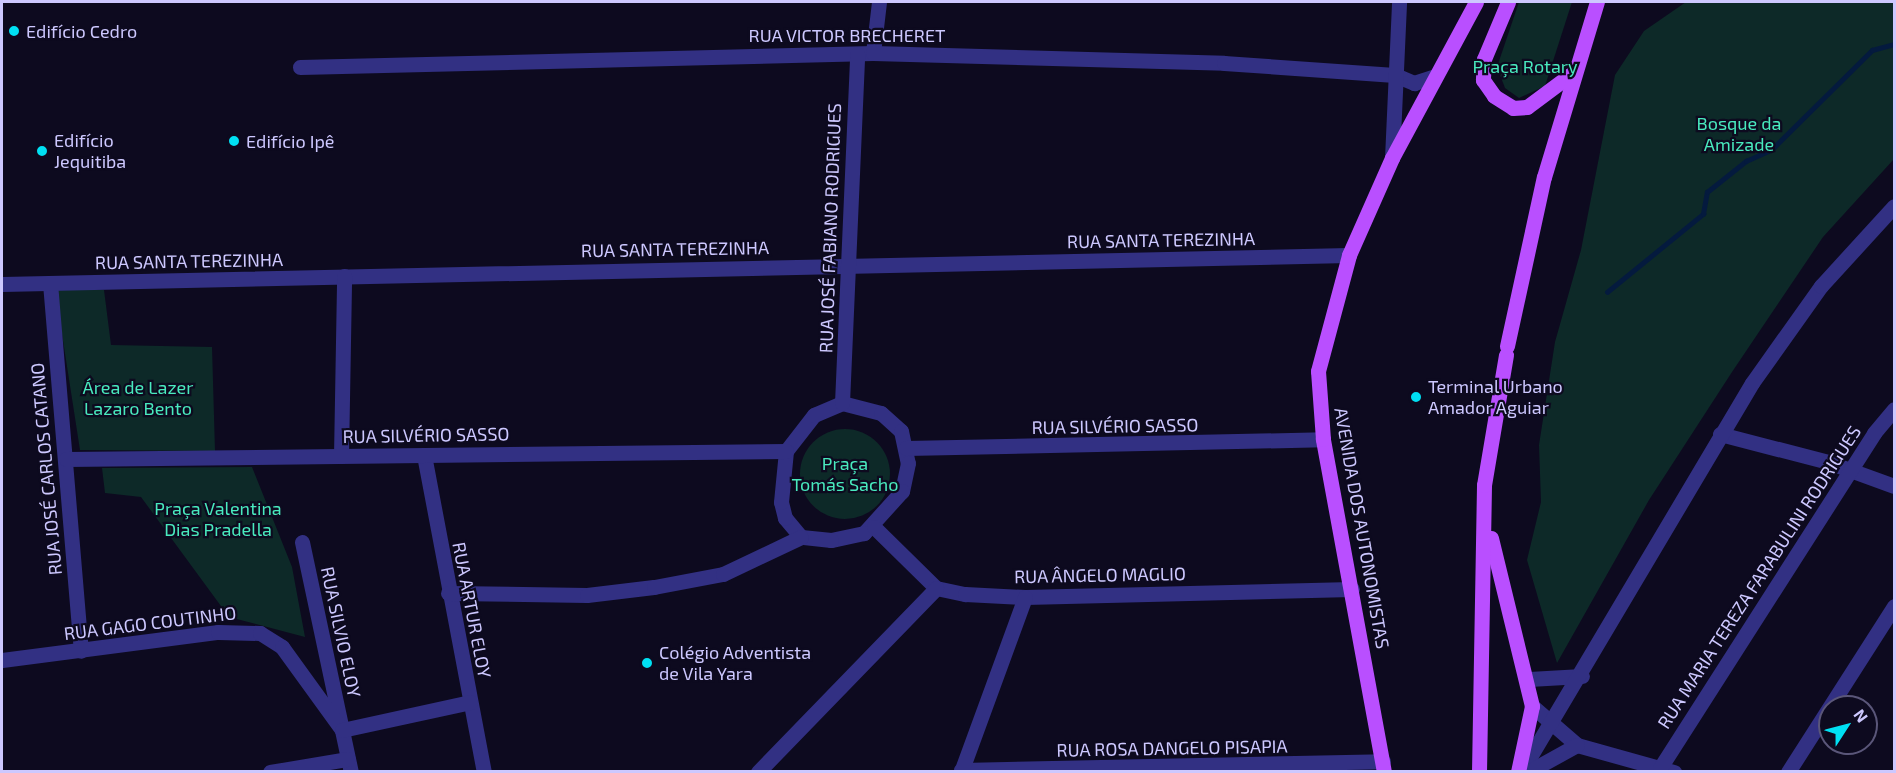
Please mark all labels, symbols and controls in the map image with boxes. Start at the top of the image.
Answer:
place label: Edifício Cedro [26,20,137,42]
marker: Edifício Cedro [7,24,21,38]
street label: RUA VICTOR BRECHERET [748,24,946,46]
park label: Praça Rotary [1472,55,1578,77]
street label: RUA JOSÉ FABIANO RODRIGUES [815,102,845,354]
park label: Bosque da Amizade [1697,113,1781,156]
place label: Edifício Jequitiba [54,130,126,172]
place label: Edifício Ipê [246,130,335,152]
marker: Edifício Ipê [227,134,241,148]
marker: Edifício Jequitiba [35,144,49,158]
street label: RUA SANTA TEREZINHA [1066,228,1256,252]
street label: RUA SANTA TEREZINHA [580,237,770,261]
street label: RUA SANTA TEREZINHA [94,249,284,273]
street label: RUA JOSÉ CARLOS CATANO [26,361,66,577]
place label: Terminal Urbano Amador Aguiar [1428,376,1563,418]
park label: Área de Lazer Lazaro Bento [83,377,193,420]
marker: Terminal Urbano Amador Aguiar [1409,390,1423,404]
street label: AVENIDA DOS AUTONOMISTAS [1330,405,1394,651]
street label: RUA SILVÉRIO SASSO [1031,414,1199,438]
street label: RUA MARIA TEREZA FARABULINI RODRIGUES [1652,421,1866,733]
street label: RUA SILVÉRIO SASSO [342,423,510,447]
park label: Praça Tomás Sacho [792,453,898,496]
park label: Praça Valentina Dias Pradella [154,498,282,540]
street label: RUA ARTUR ELOY [448,540,496,680]
street label: RUA ÂNGELO MAGLIO [1013,563,1187,587]
street label: RUA SILVIO ELOY [317,564,365,700]
street label: RUA GAGO COUTINHO [62,602,238,644]
place label: Colégio Adventista de Vila Yara [659,642,812,684]
marker: Colégio Adventista de Vila Yara [640,656,654,670]
north arrow [1818,695,1878,755]
street label: RUA ROSA DANGELO PISAPIA [1056,735,1288,761]

